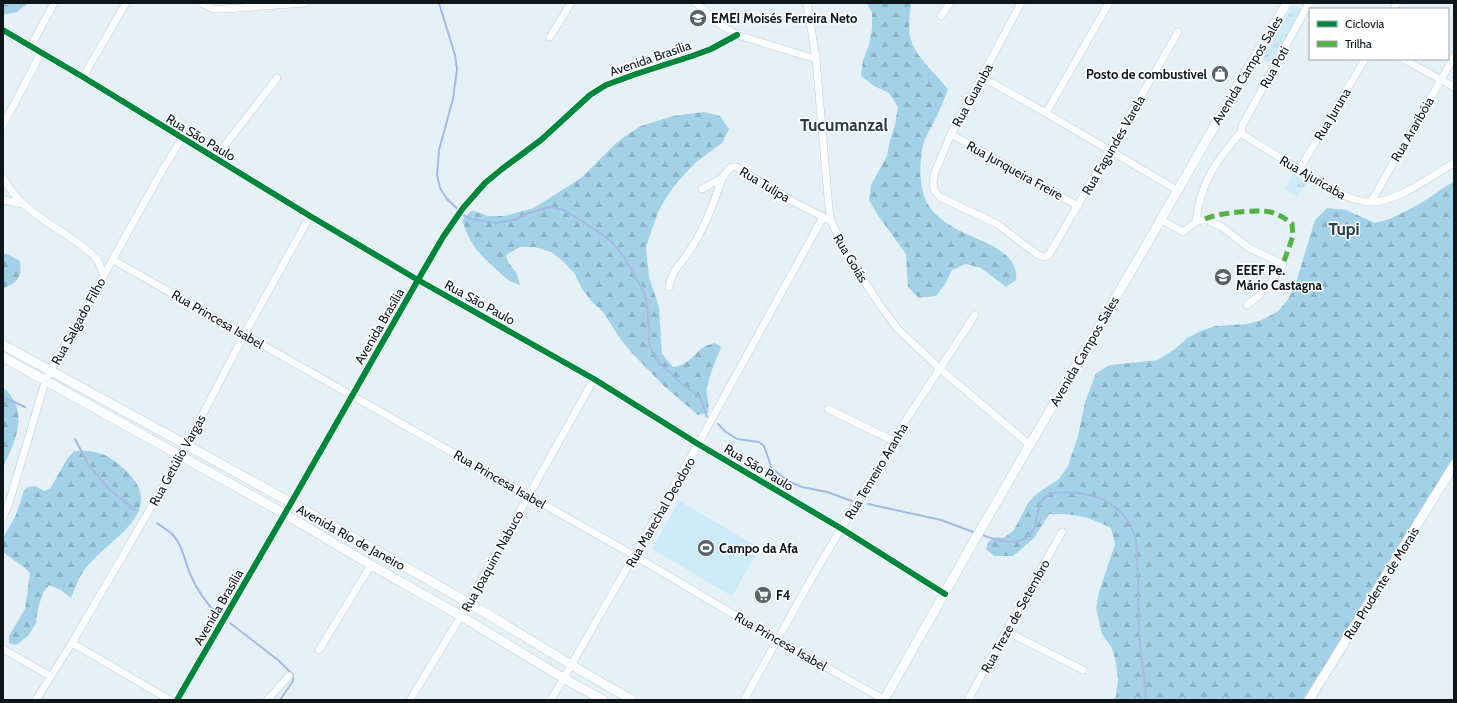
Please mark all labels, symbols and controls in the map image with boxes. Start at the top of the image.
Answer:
school or university icon: EMEI Moisés Ferreira Neto [688,8,708,28]
legend [1309,8,1449,60]
place label: EMEI Moisés Ferreira Neto [711,10,858,26]
street label: Avenida Campos Sales [1208,12,1286,127]
text: Ciclovia [1345,16,1384,31]
street label: Avenida Brasília [607,36,694,79]
text: Trilha [1345,36,1372,51]
street label: Rua Poti [1256,43,1292,91]
street label: Rua Guaruba [948,60,996,129]
shop icon: Posto de combustivel [1210,64,1230,84]
place label: Posto de combustivel [1086,66,1208,82]
street label: Rua Juruna [1310,84,1354,143]
street label: Rua Fagundes Varela [1078,92,1148,198]
street label: Rua Araribóia [1387,93,1437,164]
street label: Rua São Paulo [163,110,239,164]
district label: Tucumanzal [800,115,889,135]
street label: Rua Junqueira Freire [964,137,1066,203]
street label: Rua Ajuricaba [1277,152,1350,204]
street label: Rua Tulipa [737,163,794,206]
district label: Tupi [1328,219,1360,239]
street label: Rua Goiás [830,231,872,286]
place label: EEEF Pe. Mário Castagna [1236,262,1322,293]
school or university icon: EEEF Pe. Mário Castagna [1213,267,1233,287]
street label: Rua Salgado Filho [47,275,109,367]
street label: Rua São Paulo [442,276,518,328]
street label: Avenida Brasília [351,285,408,367]
street label: Rua Princesa Isabel [169,286,267,352]
street label: Avenida Campos Sales [1046,293,1122,409]
street label: Rua Getúlio Vargas [145,411,209,508]
street label: Rua Tenreiro Aranha [841,419,911,522]
street label: Rua São Paulo [721,440,797,494]
street label: Rua Princesa Isabel [451,446,549,512]
street label: Rua Marechal Deodoro [622,454,698,570]
street label: Avenida Rio de Janeiro [294,501,408,573]
street label: Rua Joaquim Nabuco [457,507,527,615]
street label: Rua Prudente de Morais [1340,523,1422,642]
sports icon: Campo da Afa [696,538,716,558]
place label: Campo da Afa [719,540,799,556]
street label: Rua Treze de Setembro [977,556,1053,676]
street label: Avenida Brasília [190,566,247,648]
supermarket icon: F4 [753,585,773,605]
place label: F4 [776,587,791,603]
street label: Rua Princesa Isabel [732,608,830,674]

